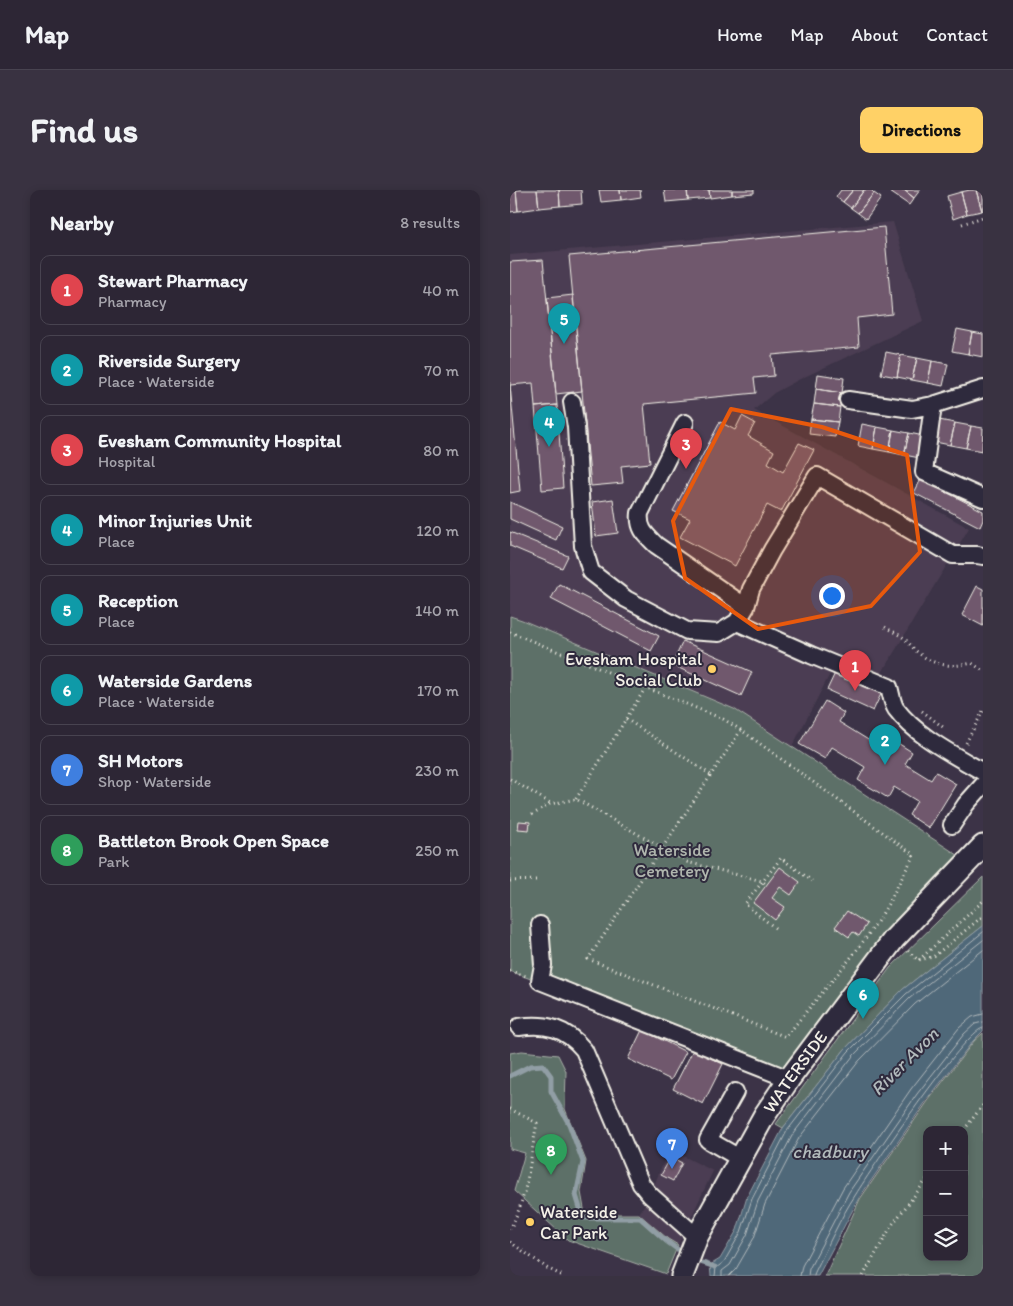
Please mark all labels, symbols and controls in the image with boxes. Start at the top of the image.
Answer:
text: Map [25,20,69,49]
text: Home [717,24,763,46]
text: Map [791,24,824,46]
text: About [852,24,898,46]
text: Contact [926,24,988,46]
button: Directions [860,107,983,153]
text: Find us [30,109,138,151]
text: Nearby [50,210,114,235]
text: 8 results [400,213,460,232]
text: Stewart Pharmacy [98,269,248,292]
text: 1 [63,281,71,300]
text: 40 m [422,281,459,300]
text: Pharmacy [98,292,166,311]
pin: 5 [548,303,580,344]
text: Riverside Surgery [98,349,240,372]
text: 2 [63,361,71,380]
text: 70 m [424,361,459,380]
text: Place · Waterside [98,372,215,391]
pin: 4 [533,406,565,447]
pin: 3 [670,428,702,469]
text: Evesham Community Hospital [98,429,341,452]
text: 3 [63,441,71,460]
text: 80 m [423,441,459,460]
text: Hospital [98,452,155,471]
text: Minor Injuries Unit [98,509,252,532]
text: 4 [62,521,72,540]
text: 120 m [416,521,459,540]
text: Place [98,532,135,551]
your location [819,583,845,609]
text: Reception [98,589,178,612]
text: 5 [63,601,71,620]
text: 140 m [415,601,459,620]
text: Place [98,612,135,631]
place label: Evesham Hospital Social Club [565,648,702,691]
pin: 1 [839,650,871,691]
marker: Evesham Hospital Social Club [706,663,718,675]
text: Waterside Gardens [98,669,252,692]
text: 6 [63,681,71,700]
text: 170 m [417,681,459,700]
text: Place · Waterside [98,692,215,711]
pin: 2 [869,724,901,765]
text: SH Motors [98,749,183,772]
text: 7 [63,761,71,780]
text: 230 m [415,761,459,780]
text: Shop · Waterside [98,772,211,791]
text: Battleton Brook Open Space [98,829,329,852]
park label: Waterside Cemetery [633,839,711,882]
text: 8 [63,841,71,860]
text: 250 m [415,841,459,860]
text: Park [98,852,129,871]
pin: 6 [847,978,879,1019]
water label: River Avon [865,1022,943,1100]
street label: WATERSIDE [758,1026,832,1117]
map controls [923,1126,968,1261]
button: + [923,1126,968,1171]
pin: 7 [656,1128,688,1169]
pin: 8 [535,1134,567,1175]
water label: chadbury [792,1140,870,1163]
button: − [923,1171,968,1216]
place label: Waterside Car Park [540,1201,617,1244]
marker: Waterside Car Park [524,1216,536,1228]
button: layers [923,1216,968,1261]

